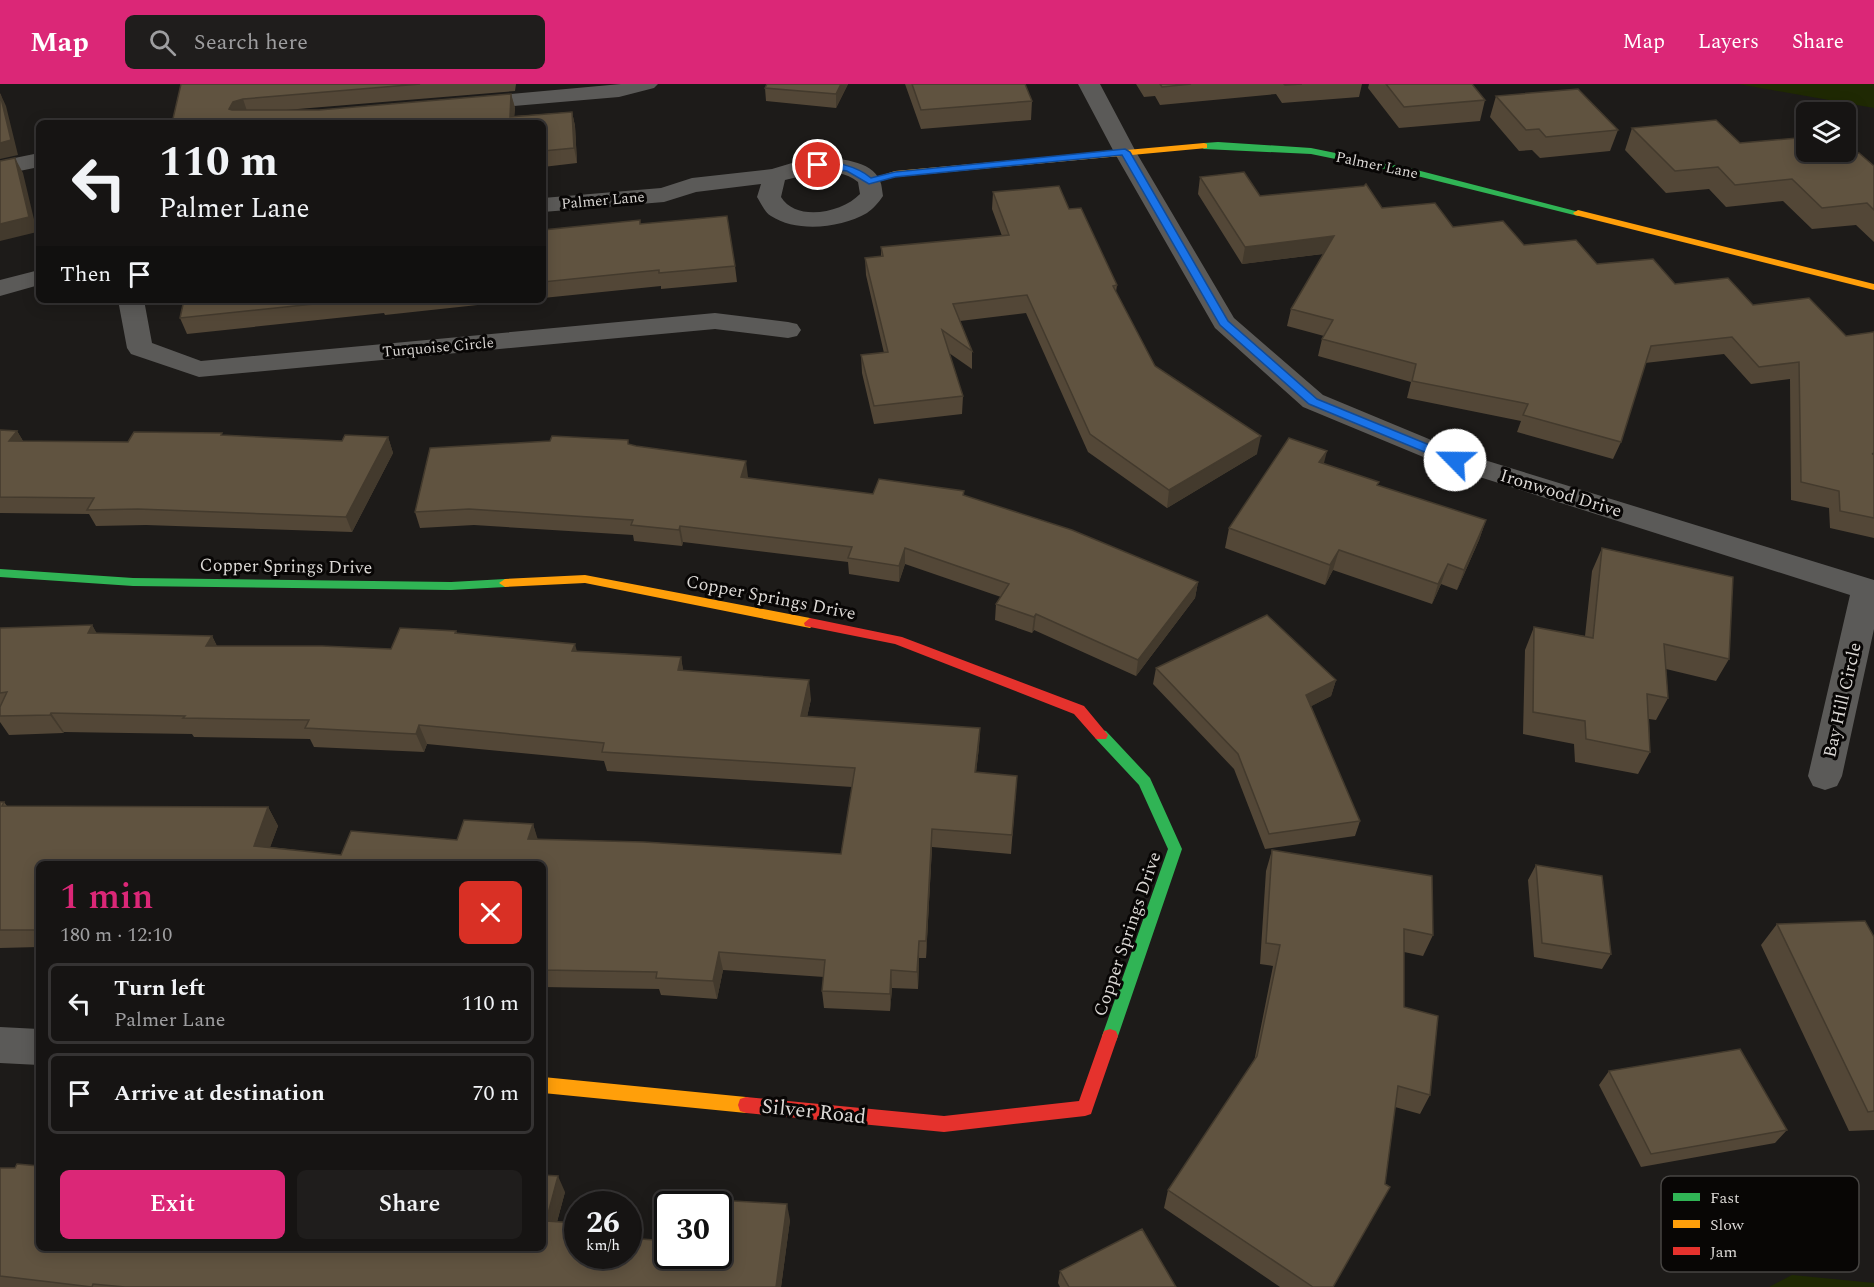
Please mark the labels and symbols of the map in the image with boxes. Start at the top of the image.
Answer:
pin [792,139,843,190]
street label: Palmer Lane [1334,146,1420,185]
street label: Palmer Lane [560,185,646,216]
street label: Turquoise Circle [381,331,495,364]
position arrow [1423,428,1487,492]
street label: Ironwood Drive [1497,462,1625,525]
street label: Copper Springs Drive [199,551,373,582]
street label: Copper Springs Drive [684,568,858,627]
street label: Bay Hill Circle [1816,640,1869,760]
street label: Copper Springs Drive [1087,848,1168,1020]
street label: Silver Road [760,1091,868,1133]
legend [1661,1176,1859,1272]
text: Fast [1710,1186,1740,1210]
speed limit sign: 30 [654,1191,732,1269]
text: Slow [1710,1213,1745,1237]
text: Jam [1710,1240,1738,1264]

